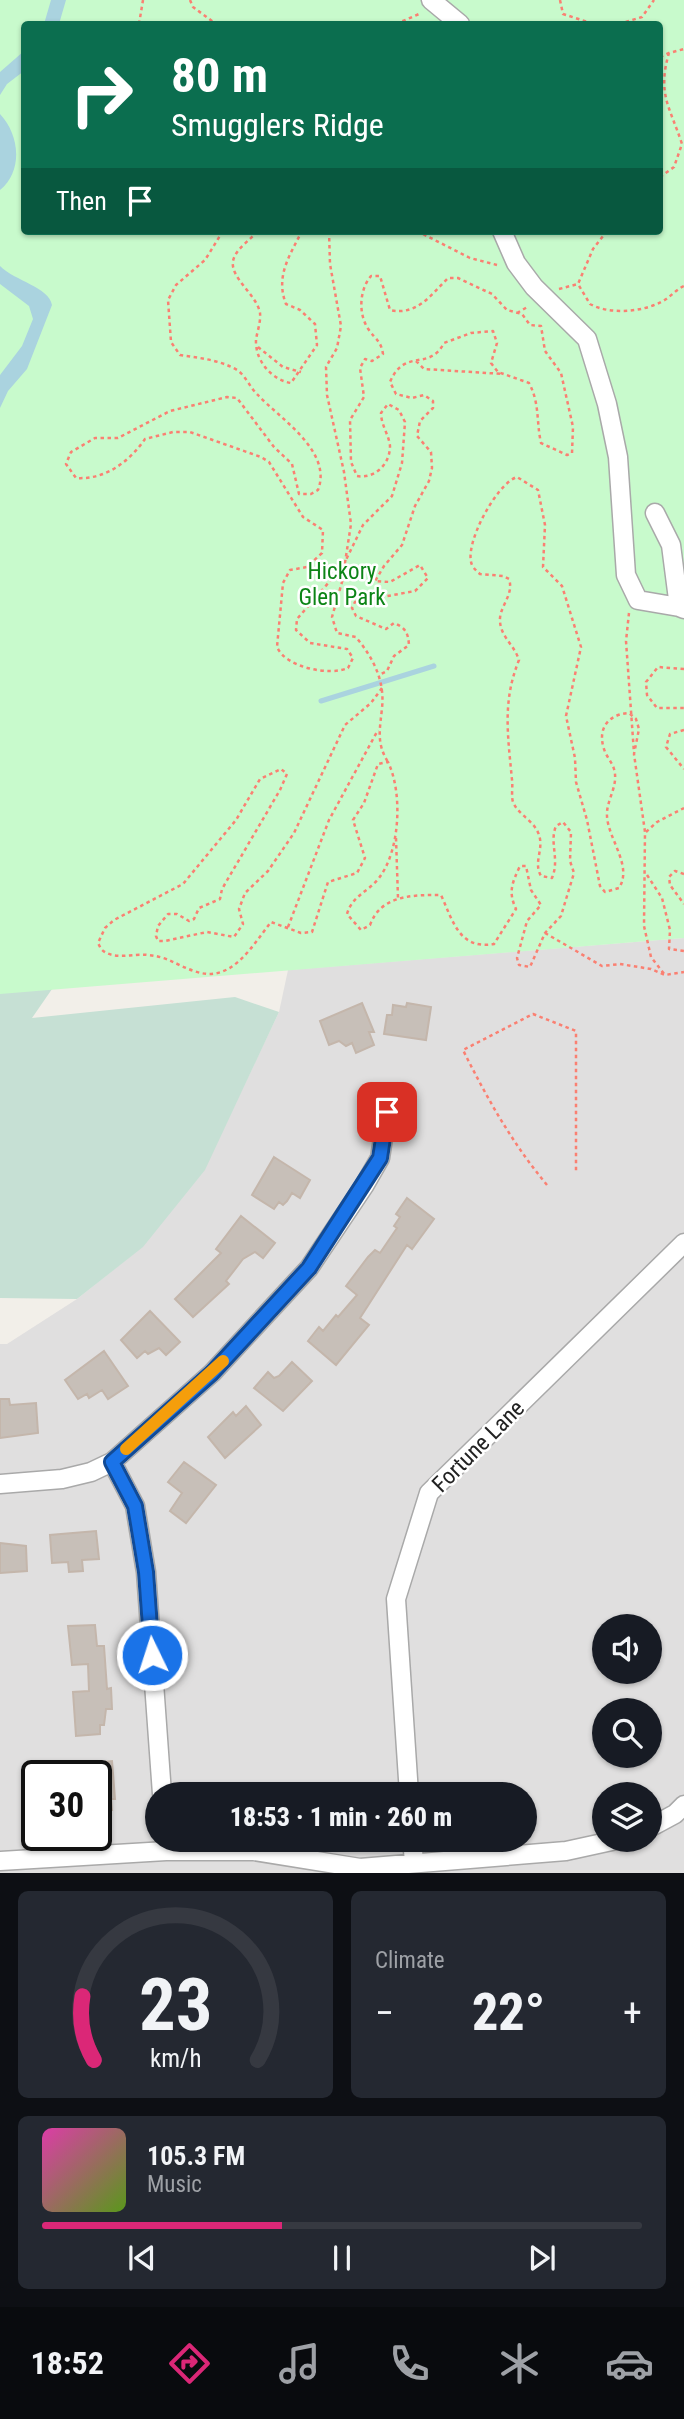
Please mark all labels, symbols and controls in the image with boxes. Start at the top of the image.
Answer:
text: 80 m [171,47,268,104]
icon: right [56,49,147,140]
text: Smugglers Ridge [171,106,384,144]
icon: arrive [121,182,159,220]
text: Then [56,186,107,216]
park label: Hickory Glen Park [298,558,386,611]
pin [357,1082,417,1142]
icon: arrive [368,1093,406,1131]
street label: Fortune Lane [427,1395,530,1498]
map controls [592,1614,662,1852]
button: sound [592,1614,662,1684]
position arrow [115,1618,189,1692]
button: search [592,1698,662,1768]
speed limit sign: 30 [21,1760,112,1851]
button: layers [592,1782,662,1852]
text: 18:53 · 1 min · 260 m [230,1802,452,1832]
text: Climate [375,1947,445,1974]
text: 23 [139,1963,212,2049]
text: 22° [472,1982,545,2043]
text: − [375,1991,394,2035]
text: + [623,1991,642,2035]
text: km/h [150,2044,201,2073]
text: 105.3 FM [147,2141,245,2171]
text: Music [147,2171,202,2198]
icon: previous [123,2239,161,2277]
icon: pause [323,2239,361,2277]
icon: next [523,2239,561,2277]
icon: directions [165,2339,214,2388]
icon: music [275,2339,324,2388]
icon: phone [385,2339,434,2388]
icon: climate [495,2339,544,2388]
icon: car [605,2339,654,2388]
text: 18:52 [30,2344,104,2382]

